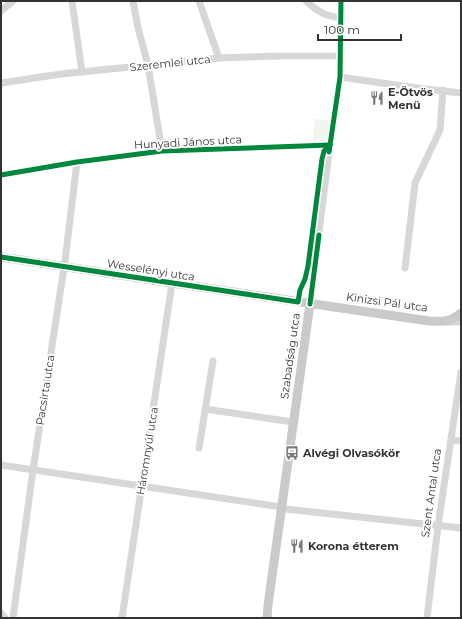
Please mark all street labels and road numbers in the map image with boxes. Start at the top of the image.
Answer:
street label: Szeremlei utca [129,52,211,74]
street label: Hunyadi János utca [134,132,242,152]
street label: Wesselényi utca [106,256,196,284]
street label: Kinizsi Pál utca [345,289,429,315]
street label: Szabadság utca [277,312,303,400]
street label: Pacsirta utca [33,354,57,426]
street label: Háromnyúl utca [133,406,161,496]
street label: Szent Antal utca [418,447,444,539]

